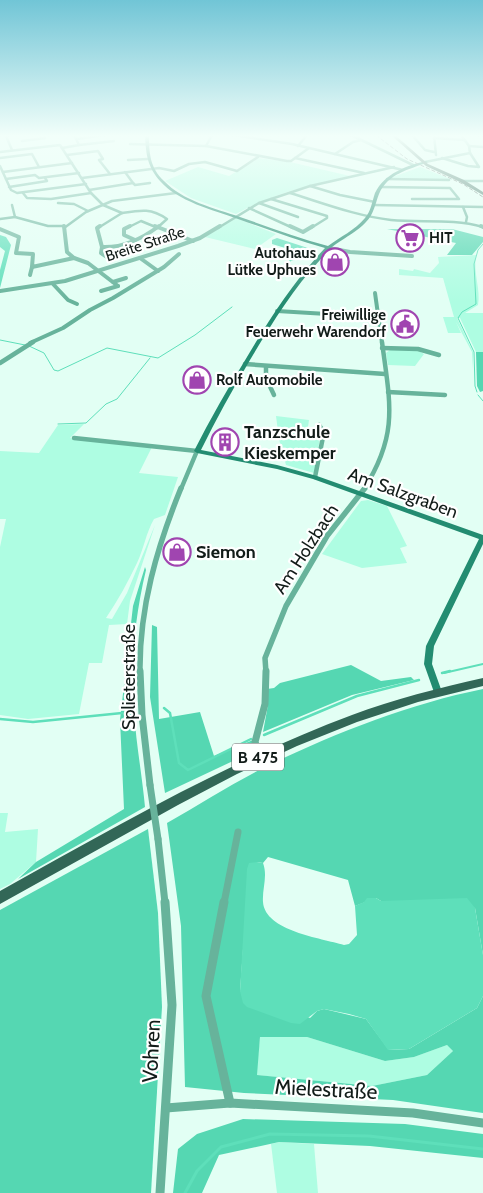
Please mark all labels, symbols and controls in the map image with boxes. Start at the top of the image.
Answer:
street label: Breite Straße [103,223,187,265]
supermarket icon: HIT [395,223,425,253]
place label: HIT [429,229,453,247]
place label: Autohaus Lütke Uphues [227,244,316,279]
shop icon: Autohaus Lütke Uphues [320,247,350,277]
place label: Freiwillige Feuerwehr Warendorf [245,306,386,341]
public building icon: Freiwillige Feuerwehr Warendorf [390,309,420,339]
shop icon: Rolf Automobile [182,365,212,395]
place label: Rolf Automobile [216,371,323,389]
place label: Tanzschule Kieskemper [244,421,336,464]
building icon: Tanzschule Kieskemper [210,427,240,457]
street label: Am Salzgraben [345,463,461,523]
street label: Am Holzbach [269,500,343,598]
shop icon: Siemon [162,537,192,567]
place label: Siemon [196,541,256,563]
street label: Splieterstraße [118,624,140,730]
road number: B 475 [232,744,284,770]
street label: Vohren [137,1019,165,1083]
street label: Mielestraße [274,1074,378,1104]

